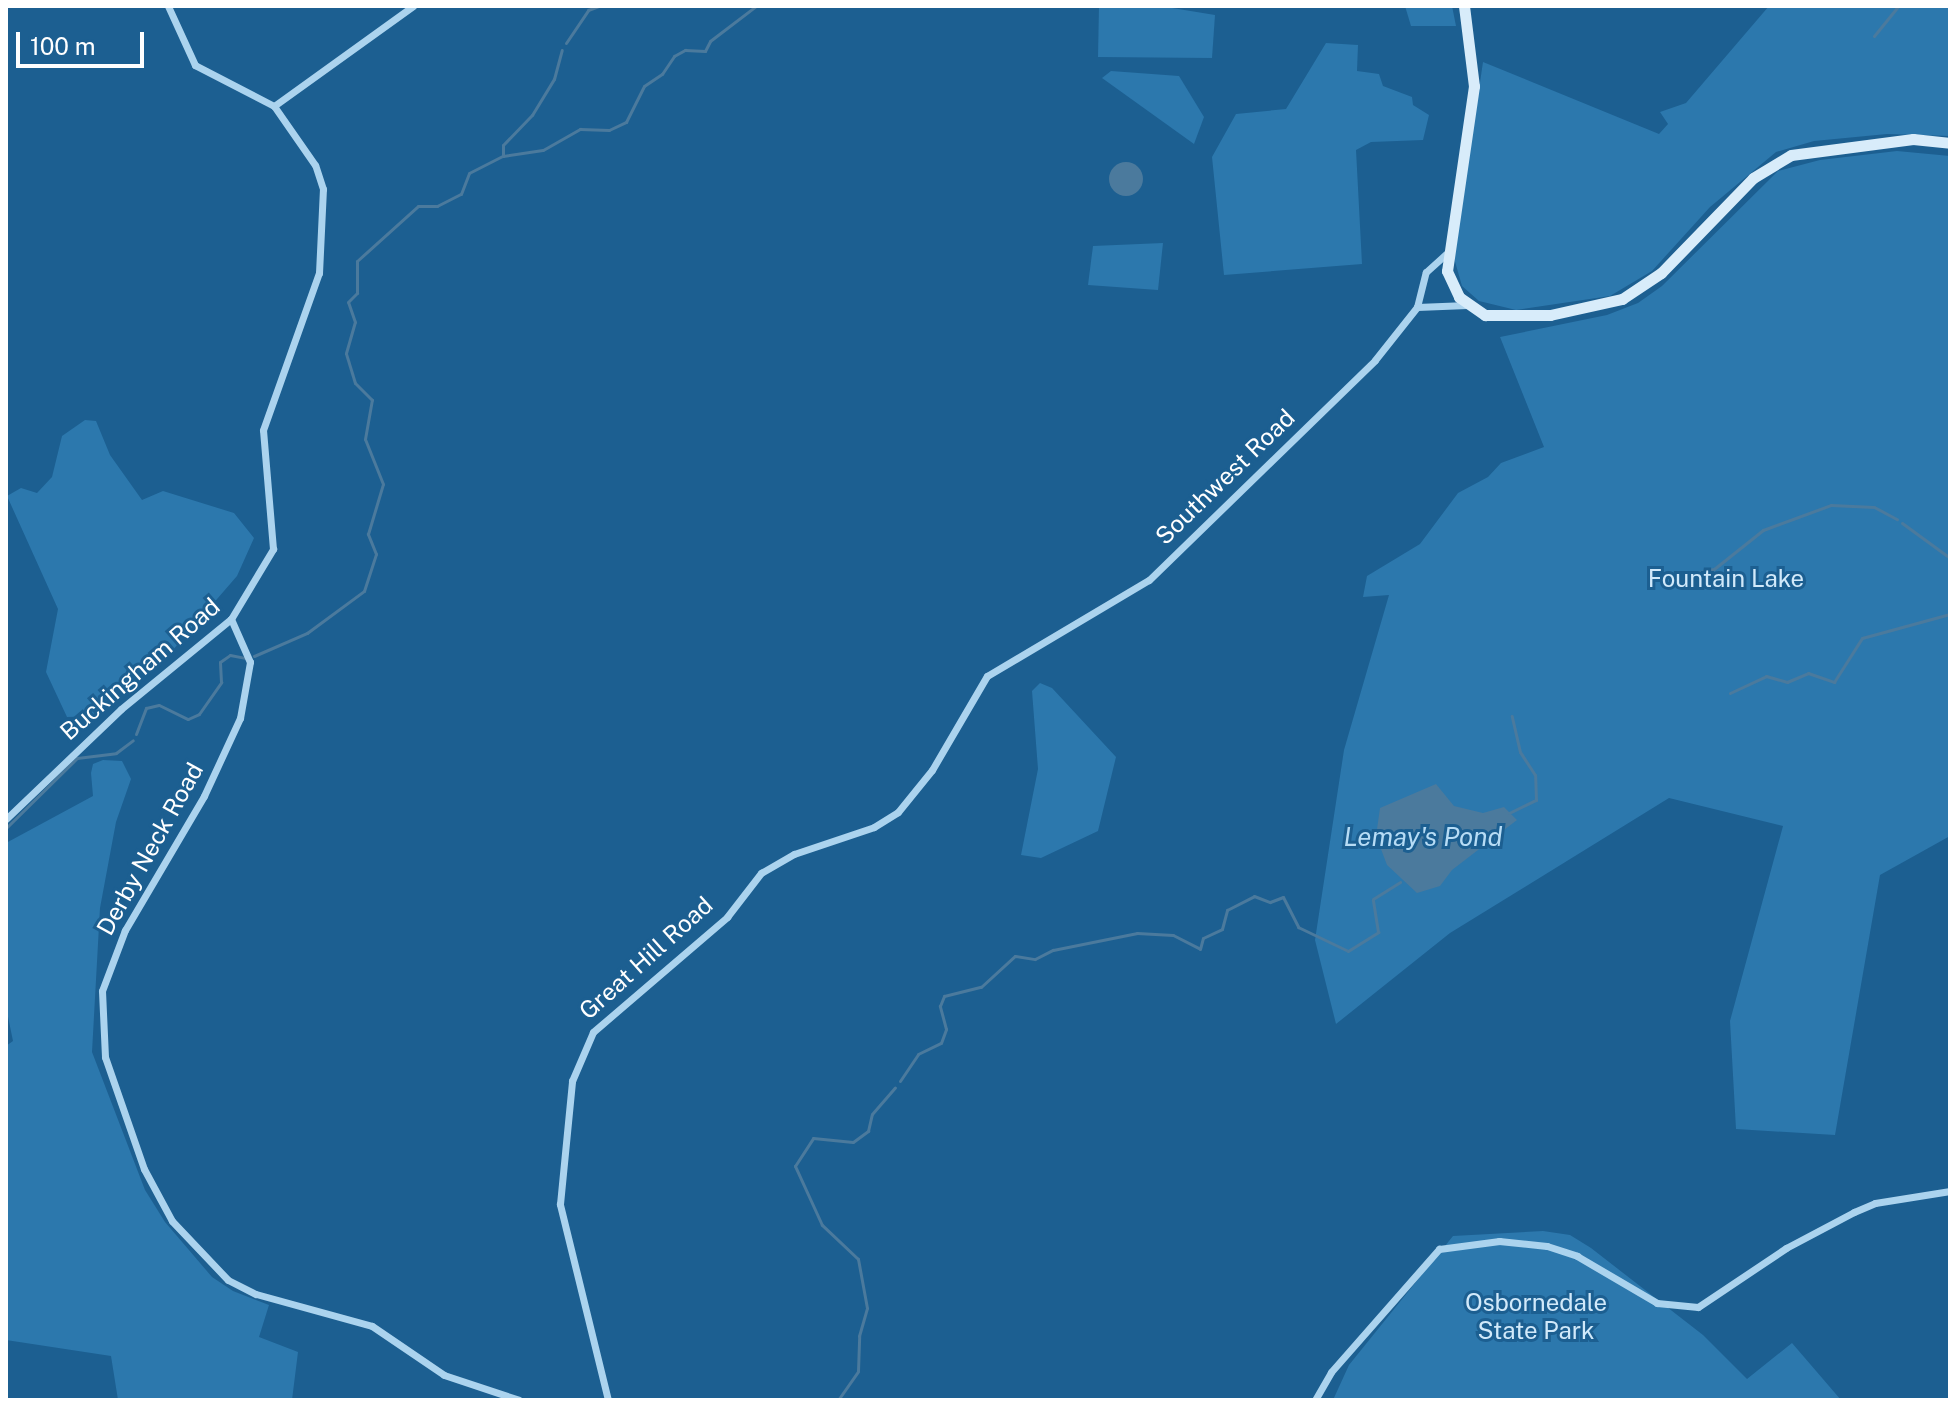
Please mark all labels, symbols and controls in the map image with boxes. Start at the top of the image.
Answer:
scale bar [20,16,148,66]
text: 100 m [30,32,96,60]
street label: Southwest Road [1149,403,1301,551]
park label: Fountain Lake [1648,565,1804,593]
street label: Buckingham Road [54,592,226,746]
street label: Derby Neck Road [91,758,209,940]
water label: Lemay's Pond [1343,821,1503,853]
street label: Great Hill Road [573,891,719,1025]
park label: Osbornedale State Park [1465,1289,1607,1345]

